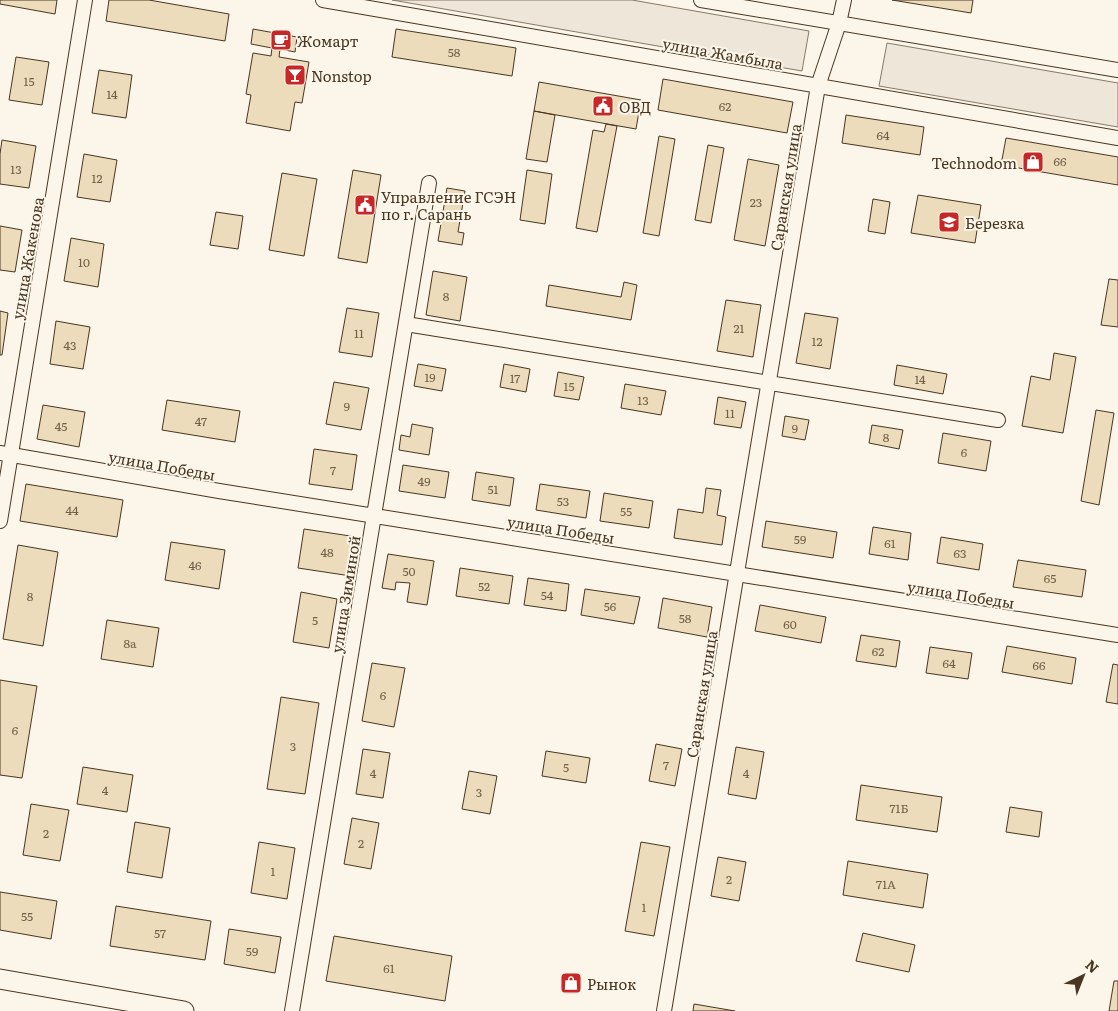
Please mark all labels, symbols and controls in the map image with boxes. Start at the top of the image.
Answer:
cafe icon: Жомарт [269,28,293,52]
place label: Жомарт [297,29,359,52]
street label: улица Жамбыла [661,31,786,75]
house number: 58 [448,43,461,61]
bar icon: Nonstop [283,63,307,87]
place label: Nonstop [311,64,372,87]
house number: 15 [24,72,34,90]
house number: 14 [106,85,118,103]
public building icon: ОВД [591,94,615,118]
place label: ОВД [619,95,651,118]
house number: 62 [719,97,731,115]
street label: Саранская улица [764,121,807,252]
house number: 64 [876,126,890,144]
shop icon: Technodom [1021,150,1045,174]
place label: Technodom [931,151,1017,174]
house number: 66 [1054,152,1067,170]
house number: 13 [10,160,22,178]
house number: 12 [92,169,102,187]
place label: Управление ГСЭН по г. Сарань [381,185,516,225]
public building icon: Управление ГСЭН по г. Сарань [353,193,377,217]
house number: 23 [750,193,762,211]
street label: улица Жакенова [5,194,49,321]
school or university icon: Березка [937,210,961,234]
place label: Березка [965,211,1025,234]
house number: 10 [78,253,90,271]
house number: 8 [443,287,450,305]
house number: 21 [734,319,745,337]
house number: 11 [354,324,364,342]
house number: 12 [812,332,822,350]
house number: 43 [63,336,77,354]
house number: 19 [424,368,436,386]
house number: 17 [510,369,520,387]
house number: 14 [914,370,926,388]
house number: 15 [564,377,574,395]
house number: 13 [637,391,649,409]
house number: 9 [344,397,350,415]
house number: 11 [725,404,735,422]
house number: 47 [195,412,207,430]
house number: 45 [55,417,67,435]
house number: 9 [792,419,798,437]
house number: 8 [883,428,890,446]
house number: 6 [961,443,968,461]
street label: улица Победы [107,444,217,486]
house number: 7 [330,461,336,479]
house number: 49 [418,472,430,490]
house number: 51 [488,480,499,498]
house number: 53 [557,492,569,510]
house number: 44 [65,501,79,519]
house number: 55 [620,502,632,520]
street label: улица Победы [506,509,616,549]
house number: 59 [794,530,806,548]
street label: улица Зиминой [324,533,366,655]
house number: 61 [884,534,896,552]
house number: 48 [320,543,334,561]
house number: 63 [954,544,966,562]
house number: 46 [188,556,202,574]
house number: 50 [402,562,416,580]
house number: 65 [1044,569,1056,587]
street label: улица Победы [906,574,1016,614]
house number: 52 [478,577,490,595]
house number: 54 [541,586,554,604]
house number: 8 [27,587,34,605]
house number: 56 [604,597,617,615]
house number: 58 [679,609,692,627]
house number: 5 [312,611,318,629]
house number: 60 [783,615,797,633]
street label: Саранская улица [680,628,723,759]
house number: 8а [123,634,137,652]
house number: 62 [872,642,884,660]
house number: 64 [942,654,956,672]
house number: 66 [1033,656,1046,674]
house number: 6 [380,686,387,704]
house number: 6 [12,721,19,739]
house number: 3 [290,737,296,755]
house number: 7 [663,756,669,774]
house number: 5 [563,758,569,776]
house number: 4 [370,764,377,782]
house number: 4 [743,764,750,782]
house number: 4 [102,781,109,799]
house number: 3 [476,783,482,801]
house number: 71Б [890,799,908,817]
house number: 2 [43,824,49,842]
house number: 2 [358,834,364,852]
house number: 1 [271,862,276,880]
house number: 2 [726,870,732,888]
house number: 71А [876,875,896,893]
house number: 1 [642,898,647,916]
house number: 55 [21,907,33,925]
house number: 57 [154,924,166,942]
house number: 59 [246,942,258,960]
north arrow [1058,951,1108,1001]
text: N [1081,954,1104,977]
house number: 61 [383,959,395,977]
shop icon: Рынок [559,971,583,995]
place label: Рынок [587,972,636,995]

